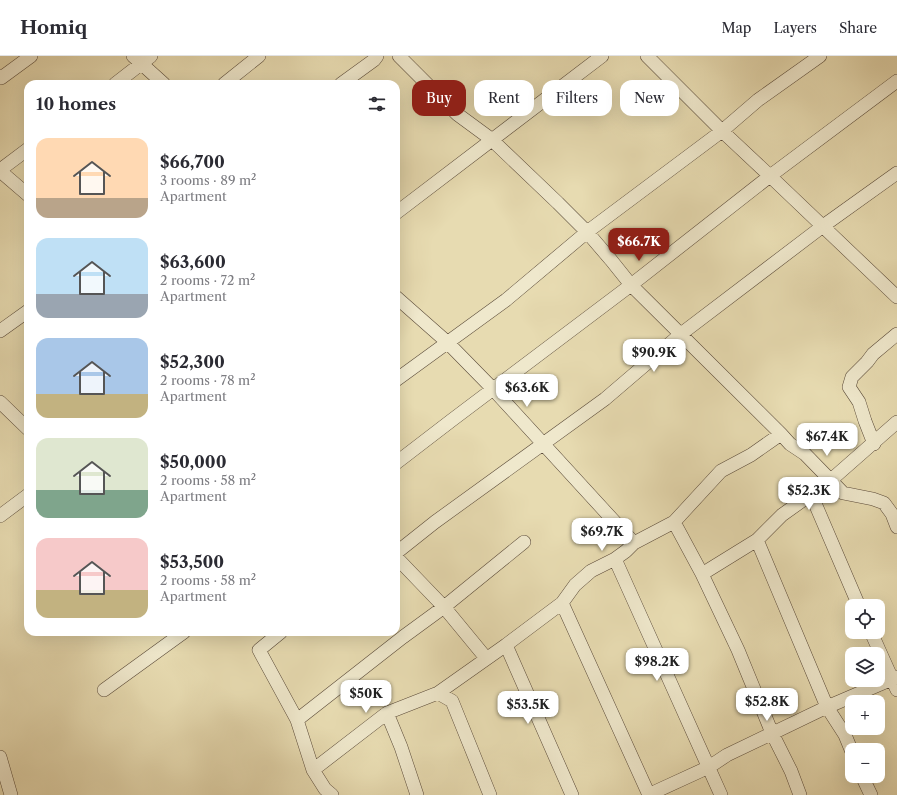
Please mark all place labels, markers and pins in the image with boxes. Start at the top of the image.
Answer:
pin: $66.7K [606,228,672,262]
pin: $90.9K [621,339,687,373]
pin: $63.6K [494,374,560,408]
pin: $67.4K [794,423,860,457]
pin: $52.3K [776,477,842,511]
pin: $69.7K [569,518,635,552]
pin: $98.2K [624,648,690,682]
pin: $50K [342,680,390,714]
pin: $52.8K [734,688,800,722]
pin: $53.5K [495,691,561,725]

